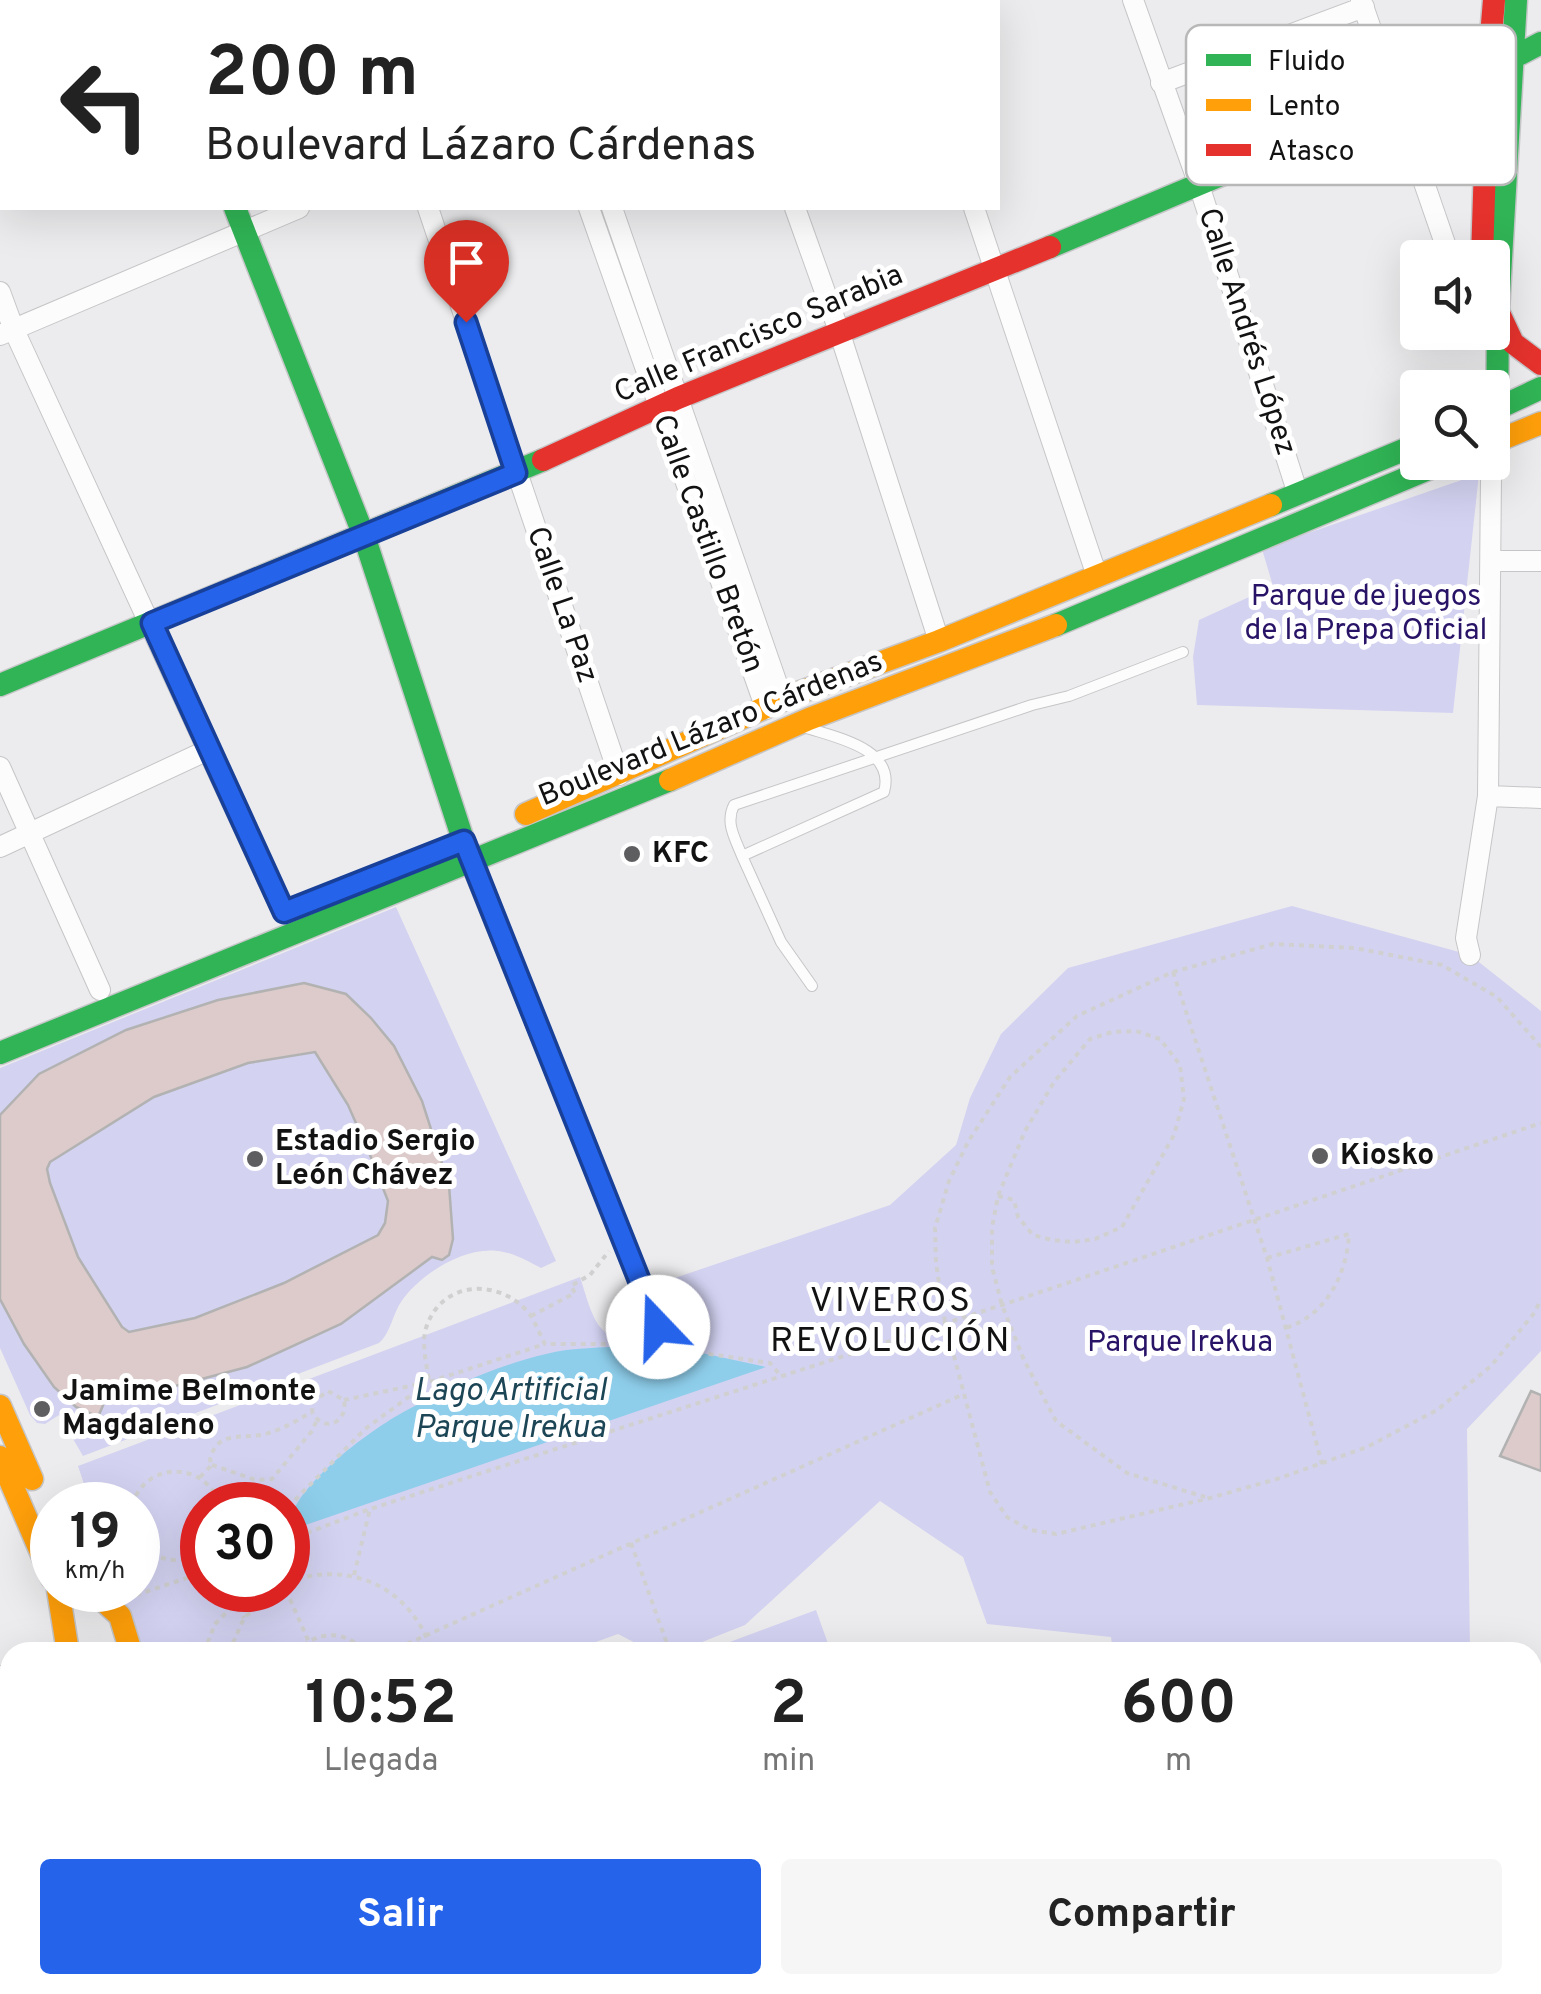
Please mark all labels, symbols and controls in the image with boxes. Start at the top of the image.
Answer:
legend [1186,25,1516,185]
text: 200 m [205,32,419,121]
icon: left [40,40,170,170]
text: Fluido [1268,45,1345,81]
text: Lento [1268,90,1340,126]
text: Boulevard Lázaro Cárdenas [205,119,756,176]
text: Atasco [1268,135,1354,171]
street label: Calle Andrés López [1189,204,1303,460]
pin [424,220,509,323]
icon: arrive [439,235,494,290]
map controls [1400,240,1510,480]
button: sound [1400,240,1510,350]
street label: Calle Francisco Sarabia [609,257,909,413]
button: search [1400,370,1510,480]
street label: Calle Castillo Bretón [643,410,771,678]
street label: Calle La Paz [517,522,605,688]
park label: Parque de juegos de la Prepa Oficial [1245,579,1487,650]
street label: Boulevard Lázaro Cárdenas [534,644,888,816]
place label: KFC [652,836,709,873]
marker: KFC [621,843,643,865]
place label: Estadio Sergio León Chávez [275,1124,476,1195]
place label: Kiosko [1340,1138,1434,1175]
marker: Kiosko [1309,1145,1331,1167]
marker: Estadio Sergio León Chávez [244,1148,266,1170]
position arrow [606,1275,710,1379]
district label: VIVEROS REVOLUCIÓN [770,1280,1012,1364]
park label: Parque Irekua [1087,1325,1273,1362]
water label: Lago Artificial Parque Irekua [414,1372,608,1449]
place label: Jamime Belmonte Magdaleno [62,1374,316,1445]
marker: Jamime Belmonte Magdaleno [31,1398,53,1420]
speed limit sign: 30 [180,1482,310,1612]
text: 19 [70,1503,120,1566]
text: km/h [65,1556,125,1588]
text: 10:52 [305,1669,457,1745]
text: 2 [770,1669,807,1745]
text: 600 [1121,1669,1237,1745]
text: Llegada [324,1742,438,1782]
text: min [762,1742,815,1782]
text: m [1165,1742,1192,1782]
button: Salir [40,1859,761,1974]
button: Compartir [781,1859,1502,1974]

